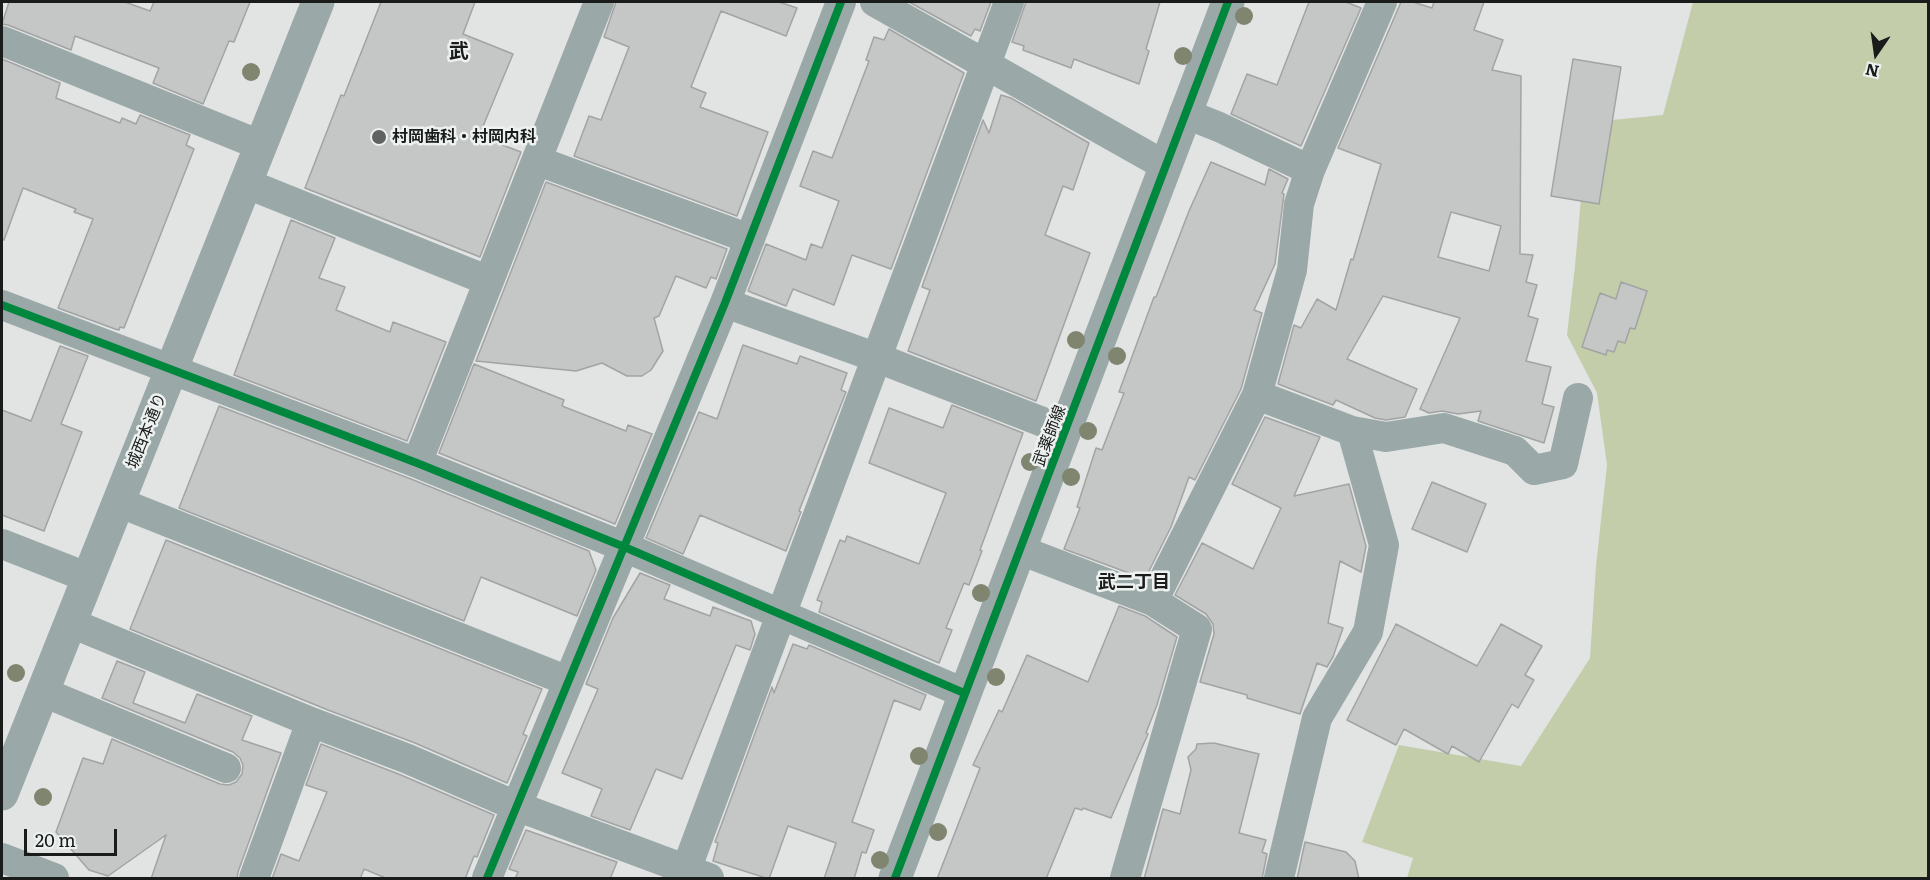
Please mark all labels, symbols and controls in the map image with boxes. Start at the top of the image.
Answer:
north arrow [1846,24,1906,84]
district label: 武 [449,40,469,64]
text: N [1863,58,1881,85]
place label: 村岡歯科・村岡内科 [392,127,536,147]
marker: 村岡歯科・村岡内科 [370,128,388,146]
street label: 城西本通り [123,390,171,472]
street label: 武薬師線 [1030,403,1070,469]
district label: 武二丁目 [1098,572,1170,594]
scale bar [27,817,120,855]
text: 20 m [35,826,76,853]

